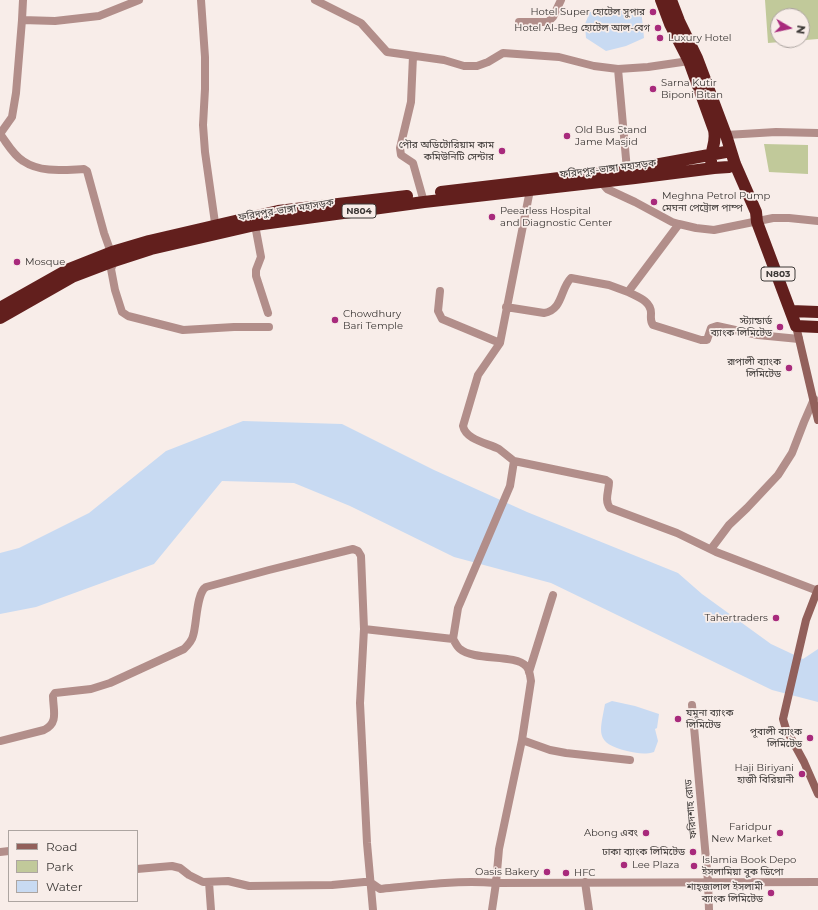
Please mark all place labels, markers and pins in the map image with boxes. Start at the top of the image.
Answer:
place label: Hotel Super হোটেল সুপার [530,6,645,18]
marker: Hotel Super হোটেল সুপার [648,7,658,17]
place label: Hotel Al-Beg হোটেল আল-বেগ [514,22,650,34]
marker: Hotel Al-Beg হোটেল আল-বেগ [653,23,663,33]
place label: Luxury Hotel [668,32,731,44]
marker: Luxury Hotel [655,33,665,43]
place label: Sarna Kutir Biponi Bitan [661,77,723,100]
marker: Sarna Kutir Biponi Bitan [648,84,658,94]
place label: Old Bus Stand Jame Masjid [575,124,647,148]
marker: Old Bus Stand Jame Masjid [562,131,572,141]
place label: পৌর অডিটোরিয়াম কাম কমিউনিটি সেন্টার [399,139,494,162]
marker: পৌর অডিটোরিয়াম কাম কমিউনিটি সেন্টার [497,146,507,156]
place label: Meghna Petrol Pump মেঘনা পেট্রোল পাম্প [662,190,770,214]
marker: Meghna Petrol Pump মেঘনা পেট্রোল পাম্প [649,197,659,207]
place label: Peearless Hospital and Diagnostic Center [500,205,612,228]
marker: Peearless Hospital and Diagnostic Center [487,212,497,222]
place label: Mosque [25,256,65,268]
marker: Mosque [12,257,22,267]
place label: Chowdhury Bari Temple [343,308,403,332]
marker: Chowdhury Bari Temple [330,315,340,325]
place label: স্ট্যান্ডার্ড ব্যাংক লিমিটেড [711,315,772,338]
marker: স্ট্যান্ডার্ড ব্যাংক লিমিটেড [775,322,785,332]
place label: রূপালী ব্যাংক লিমিটেড [727,356,781,380]
marker: রূপালী ব্যাংক লিমিটেড [784,363,794,373]
place label: Tahertraders [704,612,768,624]
marker: Tahertraders [771,613,781,623]
place label: যমুনা ব্যাংক লিমিটেড [686,707,733,730]
marker: যমুনা ব্যাংক লিমিটেড [673,714,683,724]
place label: পূবালী ব্যাংক লিমিটেড [750,726,802,750]
marker: পূবালী ব্যাংক লিমিটেড [805,733,815,743]
place label: Haji Biriyani হাজী বিরিয়ানী [735,762,794,786]
marker: Haji Biriyani হাজী বিরিয়ানী [797,769,807,779]
place label: Faridpur New Market [711,821,772,844]
place label: Abong এবং [584,827,638,839]
marker: Abong এবং [641,828,651,838]
marker: Faridpur New Market [775,828,785,838]
place label: ঢাকা ব্যাংক লিমিটেড [602,846,685,858]
marker: ঢাকা ব্যাংক লিমিটেড [688,847,698,857]
place label: Islamia Book Depo ইসলামিয়া বুক ডিপো [702,854,796,878]
place label: Lee Plaza [632,859,679,871]
marker: Lee Plaza [619,860,629,870]
marker: Islamia Book Depo ইসলামিয়া বুক ডিপো [689,861,699,871]
place label: Oasis Bakery [475,866,539,878]
marker: Oasis Bakery [542,867,552,877]
place label: HFC [574,867,595,879]
marker: HFC [561,868,571,878]
place label: শাহ্জালাল ইসলামী ব্যাংক লিমিটেড [687,881,763,904]
marker: শাহ্জালাল ইসলামী ব্যাংক লিমিটেড [766,888,776,898]

